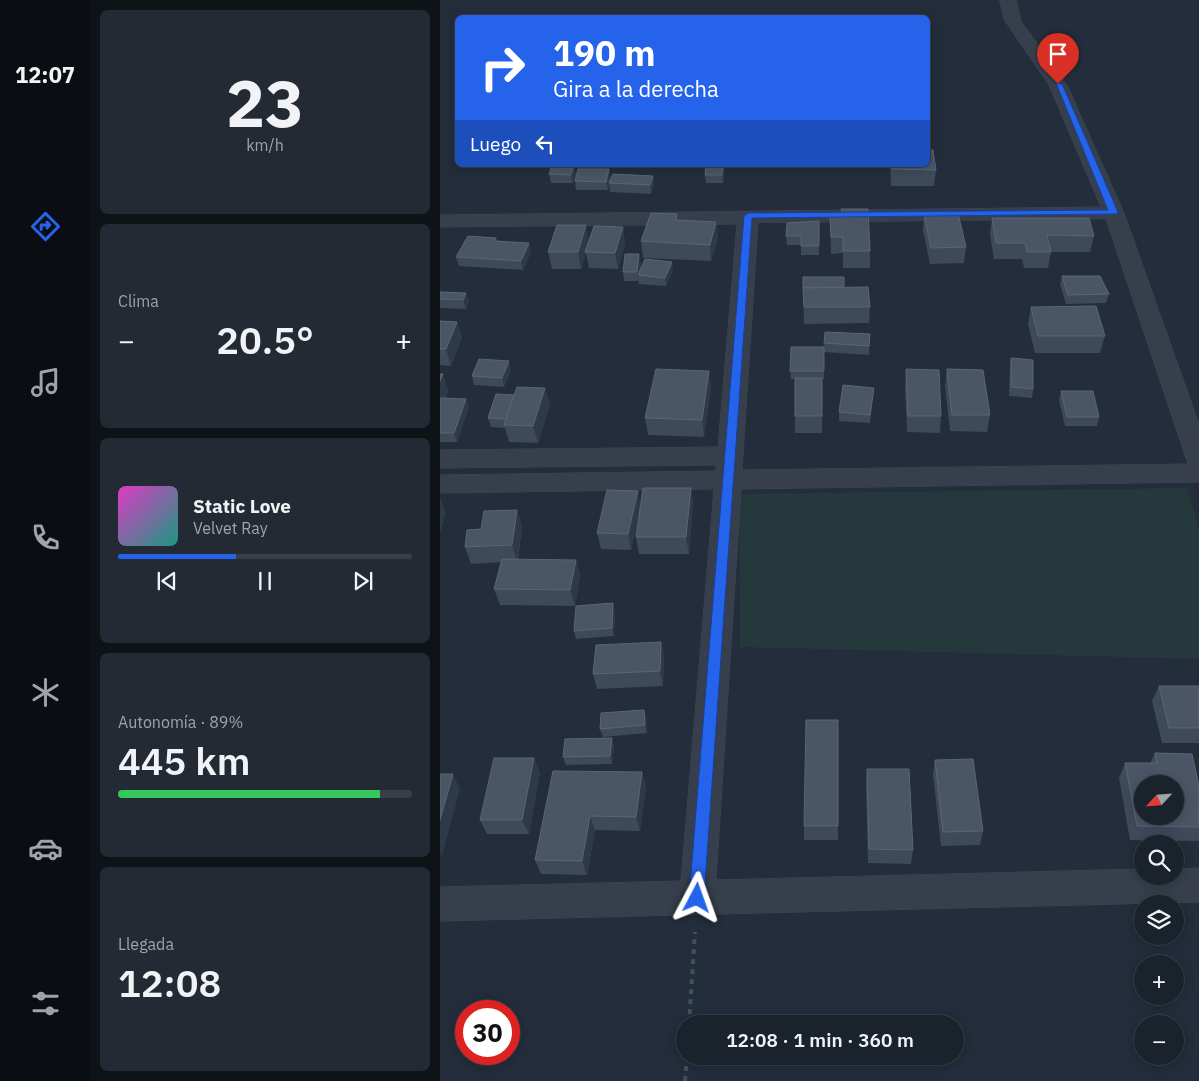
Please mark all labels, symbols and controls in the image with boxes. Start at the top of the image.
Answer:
text: 190 m [553,30,656,76]
pin [1037,33,1079,84]
icon: right [470,35,535,100]
icon: arrive [1044,40,1072,68]
text: 12:07 [15,60,75,89]
text: 23 [226,60,304,145]
text: Gira a la derecha [553,74,719,103]
icon: left [531,130,559,158]
text: Luego [470,132,521,156]
text: km/h [246,135,284,155]
icon: directions [28,209,63,244]
text: Clima [118,291,159,311]
text: 20.5° [216,315,314,364]
text: − [118,322,135,359]
text: + [395,322,412,359]
icon: music [28,365,63,400]
text: Static Love [193,494,291,518]
text: Velvet Ray [193,518,268,538]
icon: phone [28,520,63,555]
icon: previous [153,567,181,595]
icon: pause [251,567,279,595]
icon: next [349,567,377,595]
icon: climate [28,675,63,710]
text: Autonomía · 89% [118,712,243,732]
text: 445 km [118,736,250,785]
north arrow [1134,775,1184,825]
map controls [1134,775,1184,1065]
icon: car [28,831,63,866]
button: search [1134,835,1184,885]
position arrow [670,871,722,923]
button: layers [1134,895,1184,945]
text: Llegada [118,934,174,954]
button: + [1134,955,1184,1005]
text: 12:08 [118,958,221,1007]
icon: filters [28,986,63,1021]
speed limit sign: 30 [455,1000,520,1065]
button: − [1134,1015,1184,1065]
text: 12:08 · 1 min · 360 m [726,1028,914,1052]

